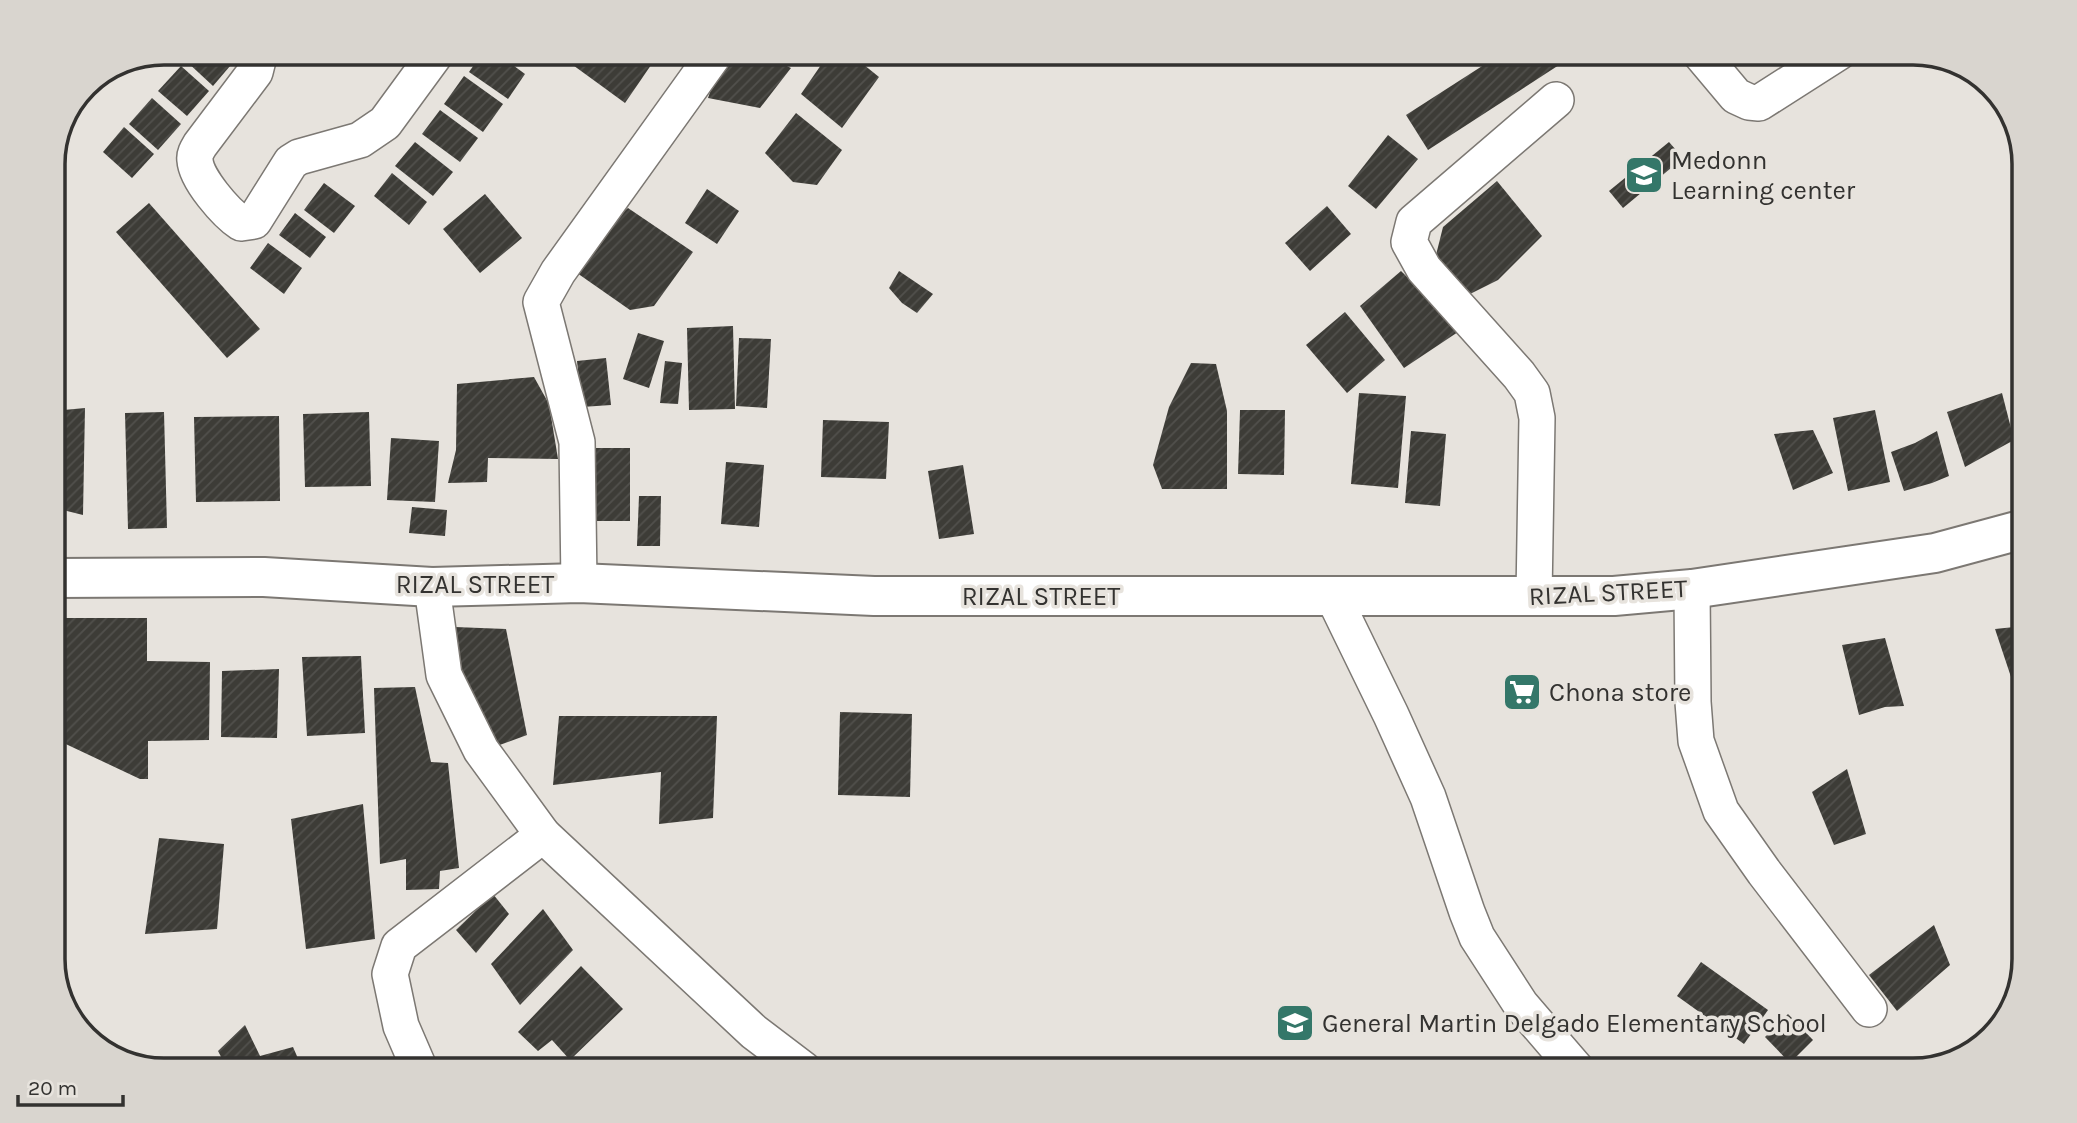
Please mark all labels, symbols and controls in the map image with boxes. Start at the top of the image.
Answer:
place label: Medonn Learning center [1671,145,1856,206]
school or university icon: Medonn Learning center [1623,154,1665,196]
street label: RIZAL STREET [396,569,554,600]
street label: RIZAL STREET [1528,573,1688,612]
street label: RIZAL STREET [962,581,1120,612]
supermarket icon: Chona store [1501,671,1543,713]
place label: Chona store [1549,677,1691,708]
school or university icon: General Martin Delgado Elementary School [1274,1002,1316,1044]
place label: General Martin Delgado Elementary School [1322,1008,1827,1039]
scale bar [18,1064,122,1108]
text: 20 m [28,1076,77,1100]

